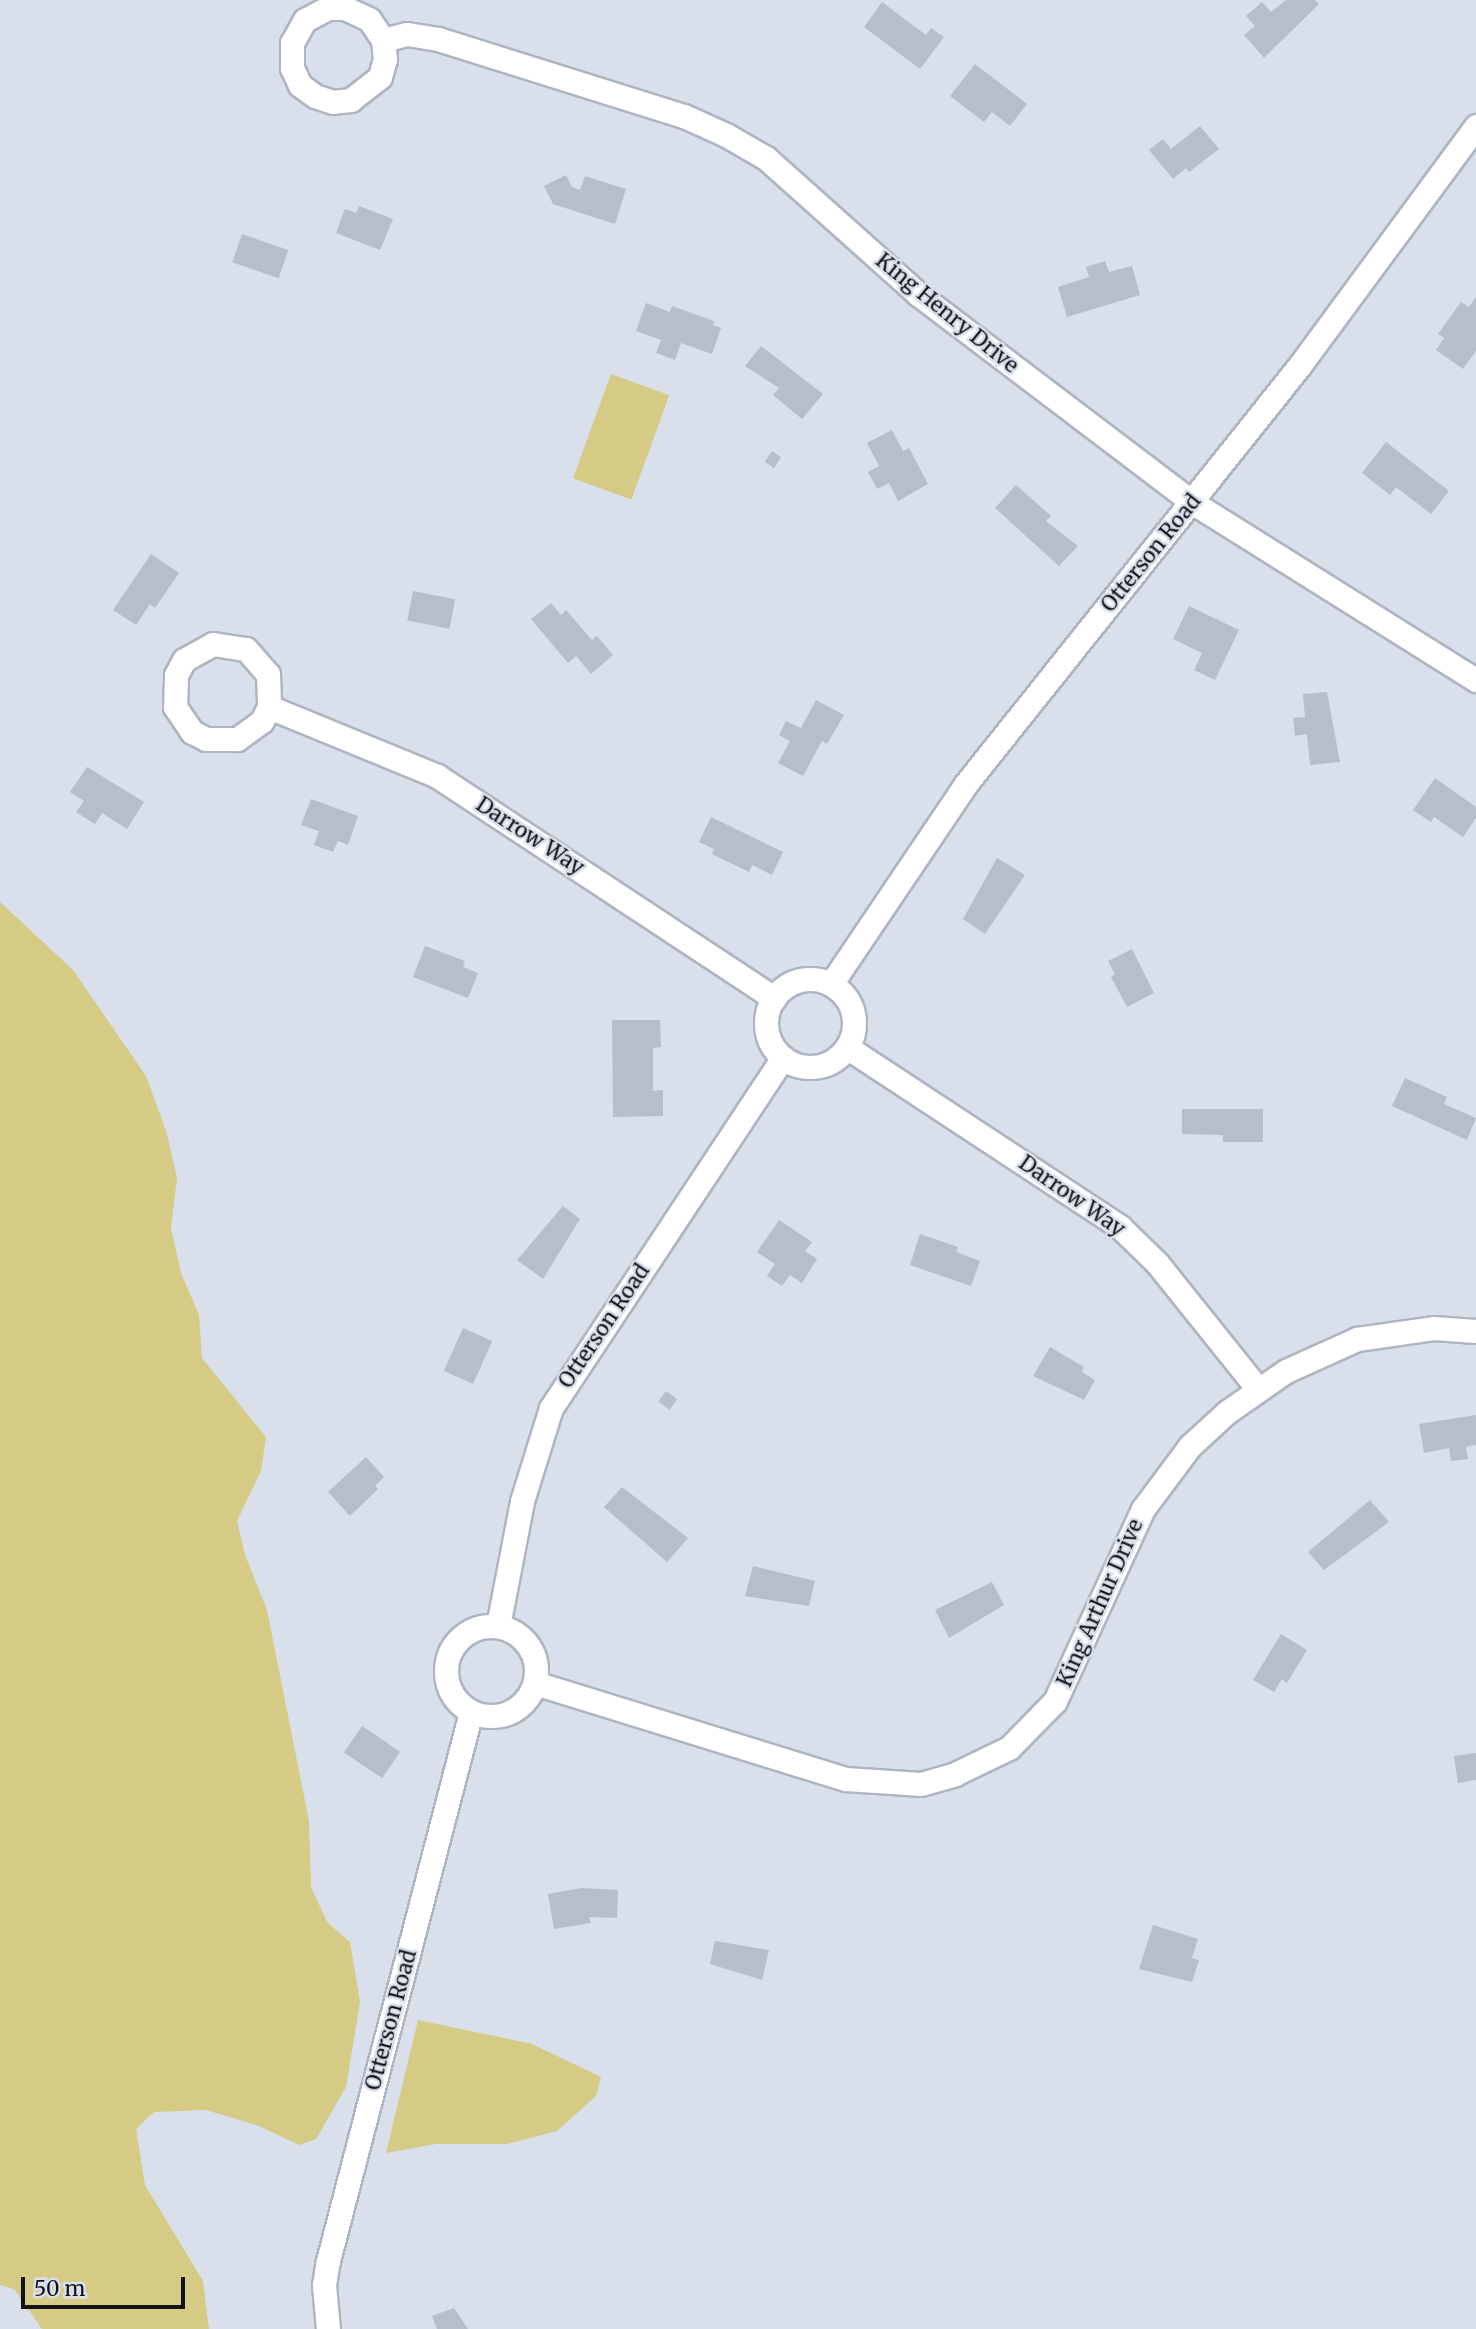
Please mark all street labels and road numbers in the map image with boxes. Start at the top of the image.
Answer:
street label: King Henry Drive [871,248,1023,378]
street label: Otterson Road [1096,489,1206,617]
street label: Darrow Way [471,792,589,880]
street label: Darrow Way [1014,1150,1130,1242]
street label: Otterson Road [553,1259,655,1393]
street label: King Arthur Drive [1052,1515,1148,1691]
street label: Otterson Road [360,1947,422,2093]

